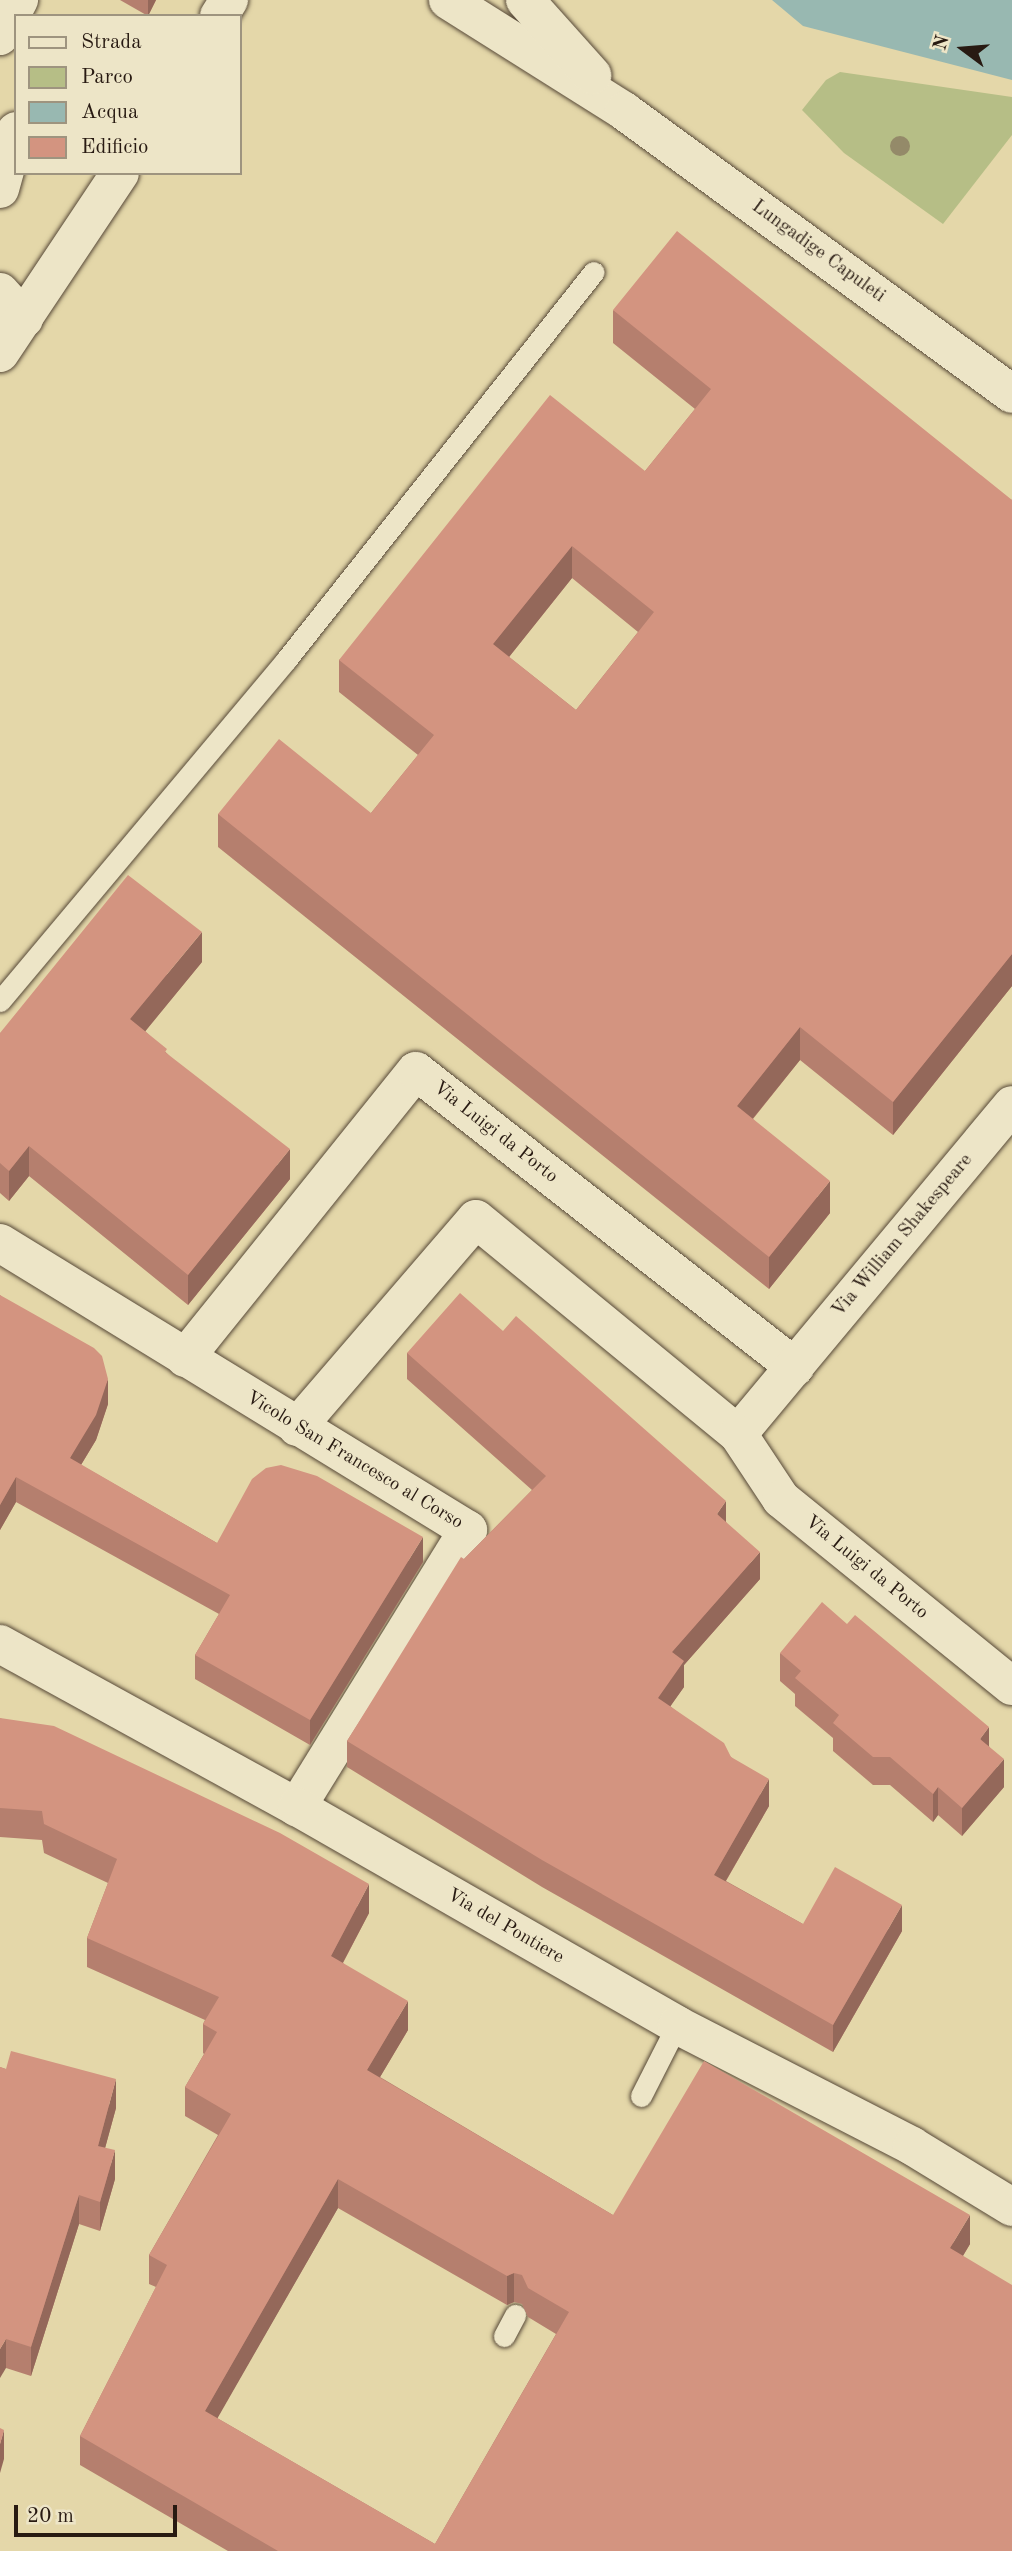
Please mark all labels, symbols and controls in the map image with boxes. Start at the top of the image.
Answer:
legend [14,14,242,175]
north arrow [928,14,998,84]
text: Strada [81,32,142,53]
text: N [931,33,953,53]
text: Parco [81,67,133,88]
text: Acqua [81,102,138,123]
text: Edificio [81,137,149,158]
street label: Lungadige Capuleti [747,196,889,308]
street label: Via Luigi da Porto [428,1077,562,1189]
street label: Via William Shakespeare [828,1150,978,1322]
street label: Vicolo San Francesco al Corso [241,1387,467,1535]
street label: Via Luigi da Porto [800,1511,932,1625]
street label: Via del Pontiere [442,1884,568,1970]
scale bar [18,2492,180,2536]
text: 20 m [27,2506,74,2527]

